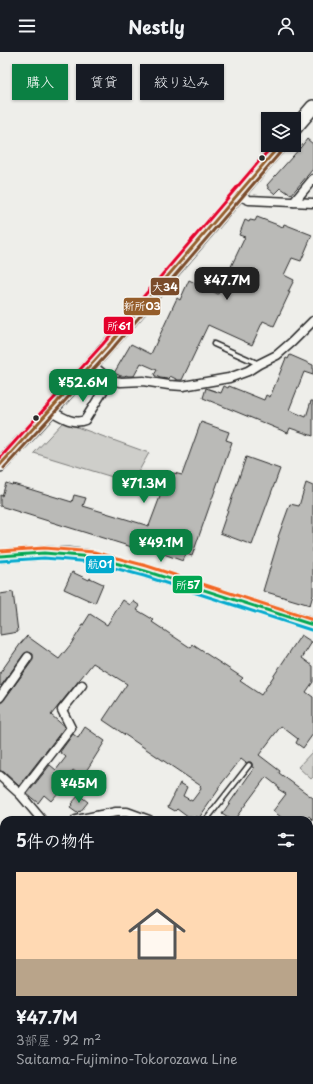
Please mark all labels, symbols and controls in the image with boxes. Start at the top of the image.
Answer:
text: Nestly [128,13,185,40]
icon: menu [16,15,38,37]
icon: person [275,15,297,37]
chip: 購入 [12,64,68,100]
chip: 賃貸 [76,64,132,100]
chip: 絞り込み [140,64,224,100]
map controls [261,112,301,152]
button: layers [261,112,301,152]
unlabelled marker [257,153,267,163]
pin: ¥47.7M [194,267,260,301]
text: ¥47.7M [203,270,251,289]
line badge: 大34 [150,277,180,296]
text: 大34 [152,278,178,295]
text: 新所03 [123,297,161,314]
line badge: 新所03 [123,297,161,316]
line badge: 所61 [103,316,134,335]
text: 所61 [107,317,131,334]
pin: ¥52.6M [50,369,116,403]
text: ¥52.6M [58,372,108,391]
unlabelled marker [31,413,41,423]
pin: ¥71.3M [111,470,177,504]
text: ¥71.3M [121,473,167,492]
pin: ¥49.1M [128,529,194,563]
text: ¥49.1M [139,532,183,551]
line badge: 航01 [85,555,115,574]
text: 航01 [88,555,112,572]
line badge: 所57 [172,575,203,594]
text: 所57 [176,576,201,593]
pin: ¥45M [55,770,103,804]
text: ¥45M [60,773,98,792]
text: 5件の物件 [16,827,95,853]
icon: filters [275,829,297,851]
icon: home [121,898,193,970]
text: ¥47.7M [16,1004,78,1030]
text: 3部屋 · 92 m² [16,1030,101,1049]
text: Saitama-Fujimino-Tokorozawa Line [16,1049,238,1068]

